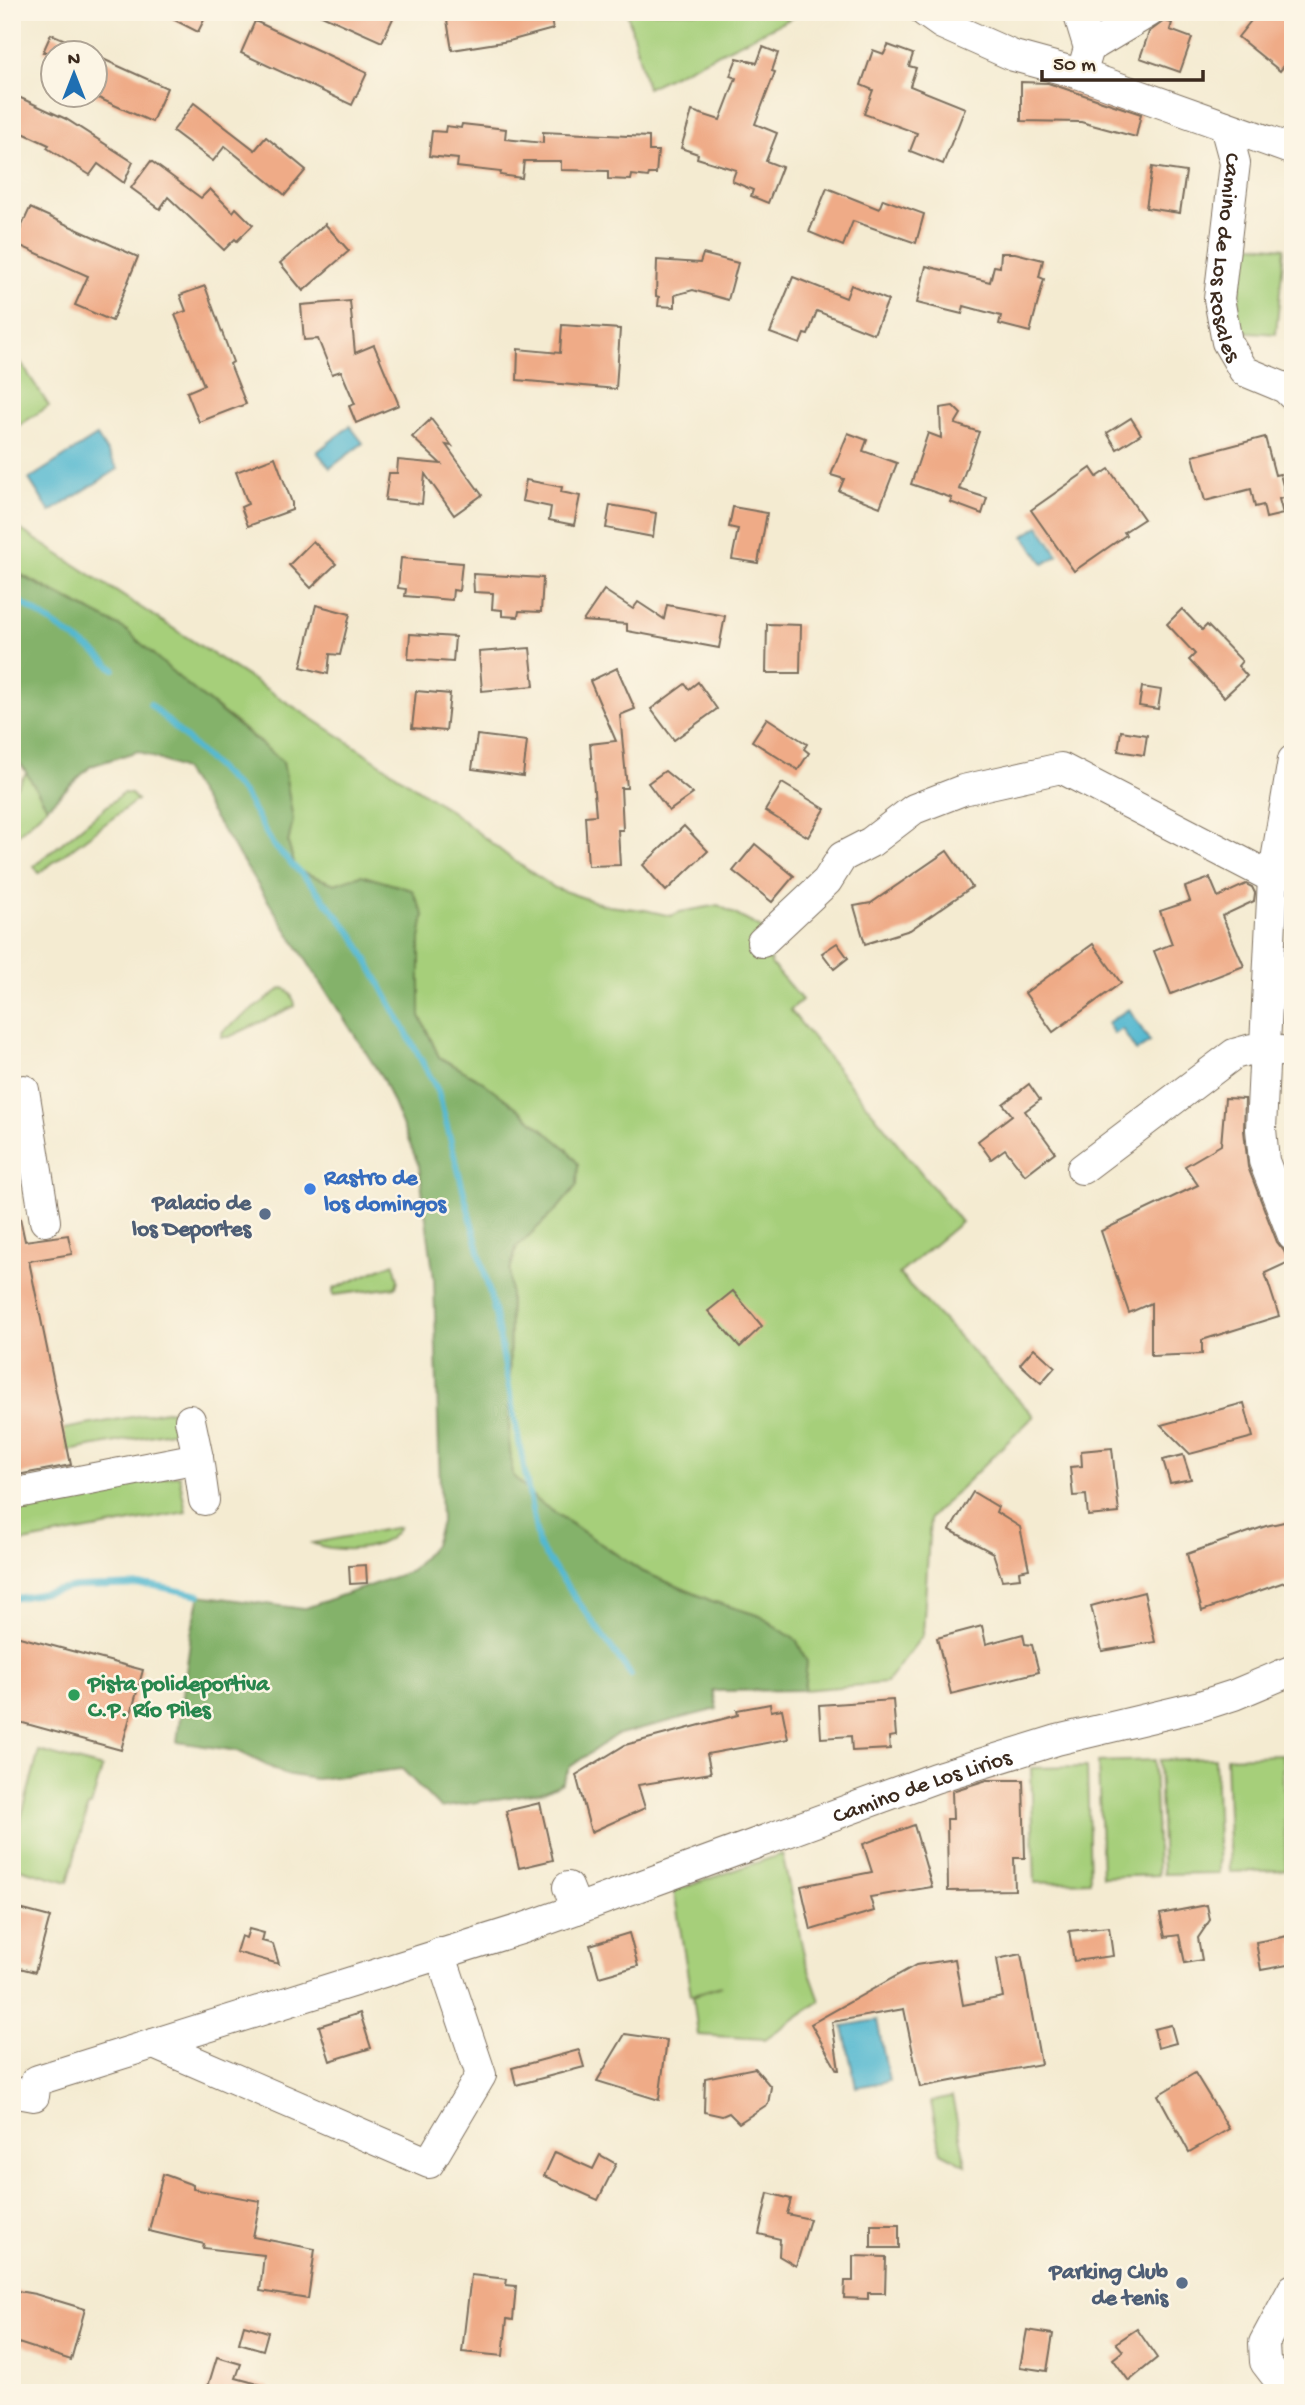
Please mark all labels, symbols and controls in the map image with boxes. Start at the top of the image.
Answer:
north arrow [38,38,108,108]
scale bar [1042,38,1204,82]
text: N [68,49,80,72]
text: 50 m [1053,54,1096,79]
street label: Camino de Los Rosales [1201,150,1246,368]
place label: Rastro de los domingos [323,1166,448,1219]
marker: Rastro de los domingos [302,1181,318,1197]
place label: Palacio de los Deportes [131,1191,253,1244]
marker: Palacio de los Deportes [257,1206,273,1222]
place label: Pista polideportiva C.P. Río Piles [86,1672,270,1725]
marker: Pista polideportiva C.P. Río Piles [66,1687,82,1703]
street label: Camino de Los Lirios [830,1745,1016,1831]
place label: Parking Club de tenis [1047,2260,1170,2313]
marker: Parking Club de tenis [1174,2275,1190,2291]

